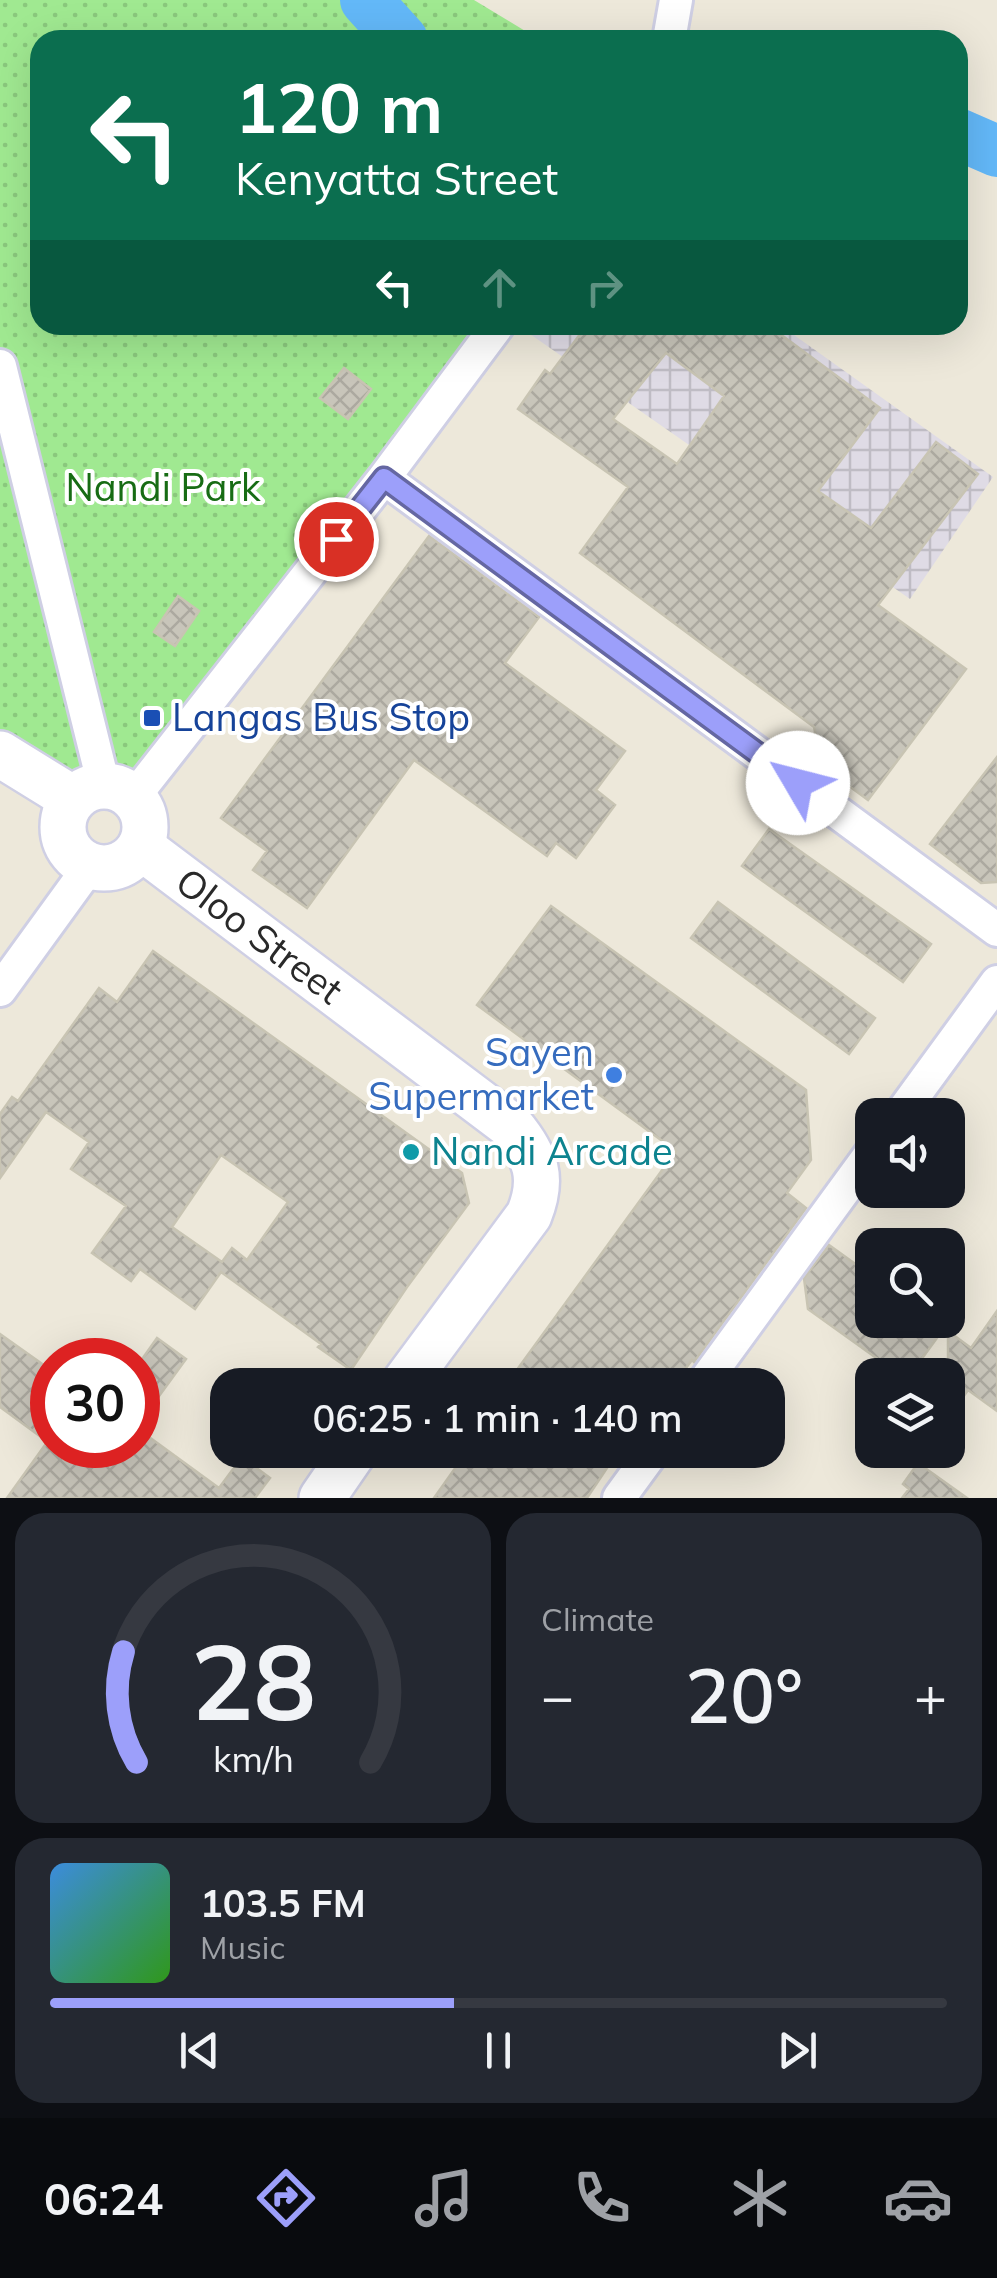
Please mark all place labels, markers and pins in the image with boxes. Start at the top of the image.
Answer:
pin [294,497,379,582]
place label: Langas Bus Stop [172,693,470,741]
marker: Langas Bus Stop [141,707,163,729]
place label: Sayen Supermarket [368,1028,594,1120]
marker: Sayen Supermarket [603,1064,625,1086]
place label: Nandi Arcade [431,1127,673,1175]
marker: Nandi Arcade [400,1141,422,1163]

